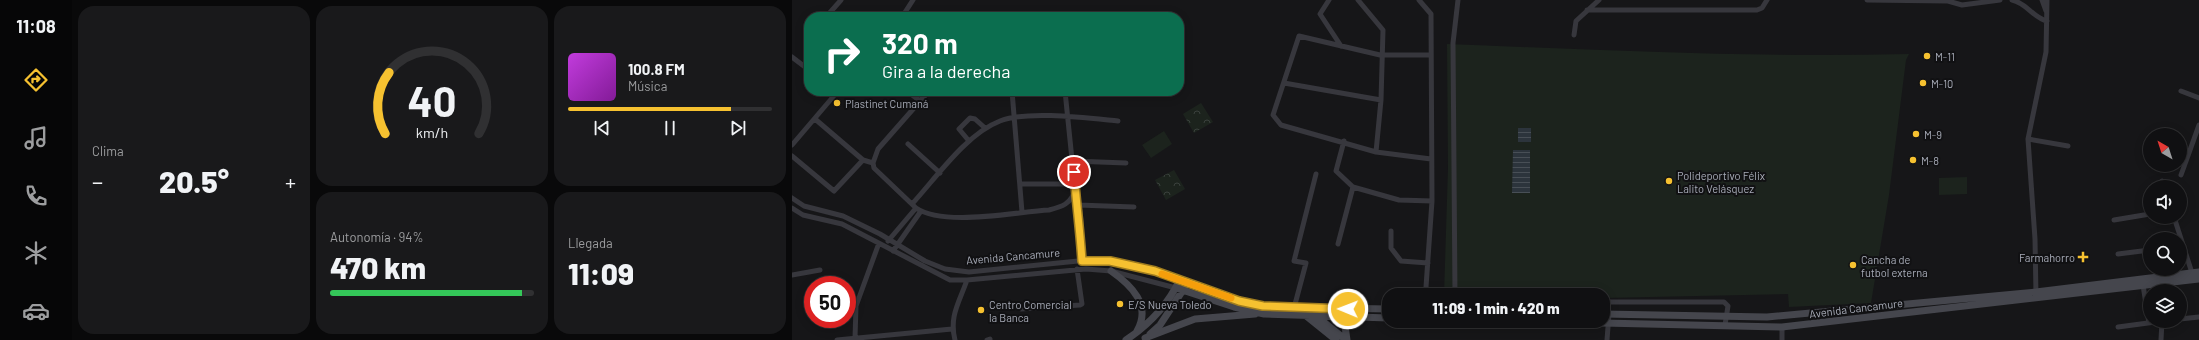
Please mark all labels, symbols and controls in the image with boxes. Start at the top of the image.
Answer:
text: 11:08 [16,15,56,37]
text: 320 m [882,26,958,60]
icon: right [816,28,868,80]
place label: M-11 [1935,50,1955,63]
marker: M-11 [1922,51,1932,61]
text: 100.8 FM [628,60,685,78]
text: Gira a la derecha [882,60,1010,82]
icon: directions [22,66,50,94]
text: 40 [408,75,456,125]
place label: M-10 [1931,77,1953,90]
text: Música [628,78,667,94]
marker: M-10 [1918,78,1928,88]
place label: Plastinet Cumaná [845,97,928,110]
marker: Plastinet Cumaná [832,98,842,108]
icon: previous [591,117,613,139]
icon: pause [659,117,681,139]
icon: next [727,117,749,139]
text: km/h [416,123,448,140]
icon: music [22,124,50,152]
place label: M-9 [1924,128,1942,141]
north arrow [2143,128,2187,172]
map controls [2143,128,2187,328]
marker: M-9 [1911,129,1921,139]
text: Clima [92,143,124,159]
place label: M-8 [1921,154,1939,167]
pin [1057,155,1091,189]
marker: M-8 [1908,155,1918,165]
icon: arrive [1063,161,1085,183]
text: 20.5° [159,163,229,199]
text: − [92,168,103,194]
text: + [285,168,296,194]
place label: Polideportivo Félix Lalito Velásquez [1677,169,1765,195]
marker: Polideportivo Félix Lalito Velásquez [1664,176,1674,186]
button: sound [2143,180,2187,224]
icon: phone [22,182,50,210]
text: Autonomía · 94% [330,229,424,245]
button: search [2143,232,2187,276]
text: Llegada [568,235,613,251]
icon: climate [22,239,50,267]
street label: Avenida Cancamure [966,245,1061,267]
text: 470 km [330,249,426,285]
place label: Farmahorro [2019,251,2075,264]
marker: Farmahorro [2078,252,2088,262]
place label: Cancha de futbol externa [1861,253,1928,279]
text: 11:09 [568,255,634,291]
marker: Cancha de futbol externa [1848,260,1858,270]
speed limit sign: 50 [804,276,856,328]
button: layers [2143,284,2187,328]
position arrow [1327,288,1369,330]
street label: Avenida Cancamure [1809,296,1904,320]
icon: car [22,297,50,325]
place label: Centro Comercial la Banca [989,298,1072,324]
place label: E/S Nueva Toledo [1128,298,1212,311]
marker: E/S Nueva Toledo [1115,299,1125,309]
text: 11:09 · 1 min · 420 m [1432,299,1560,317]
marker: Centro Comercial la Banca [976,305,986,315]

